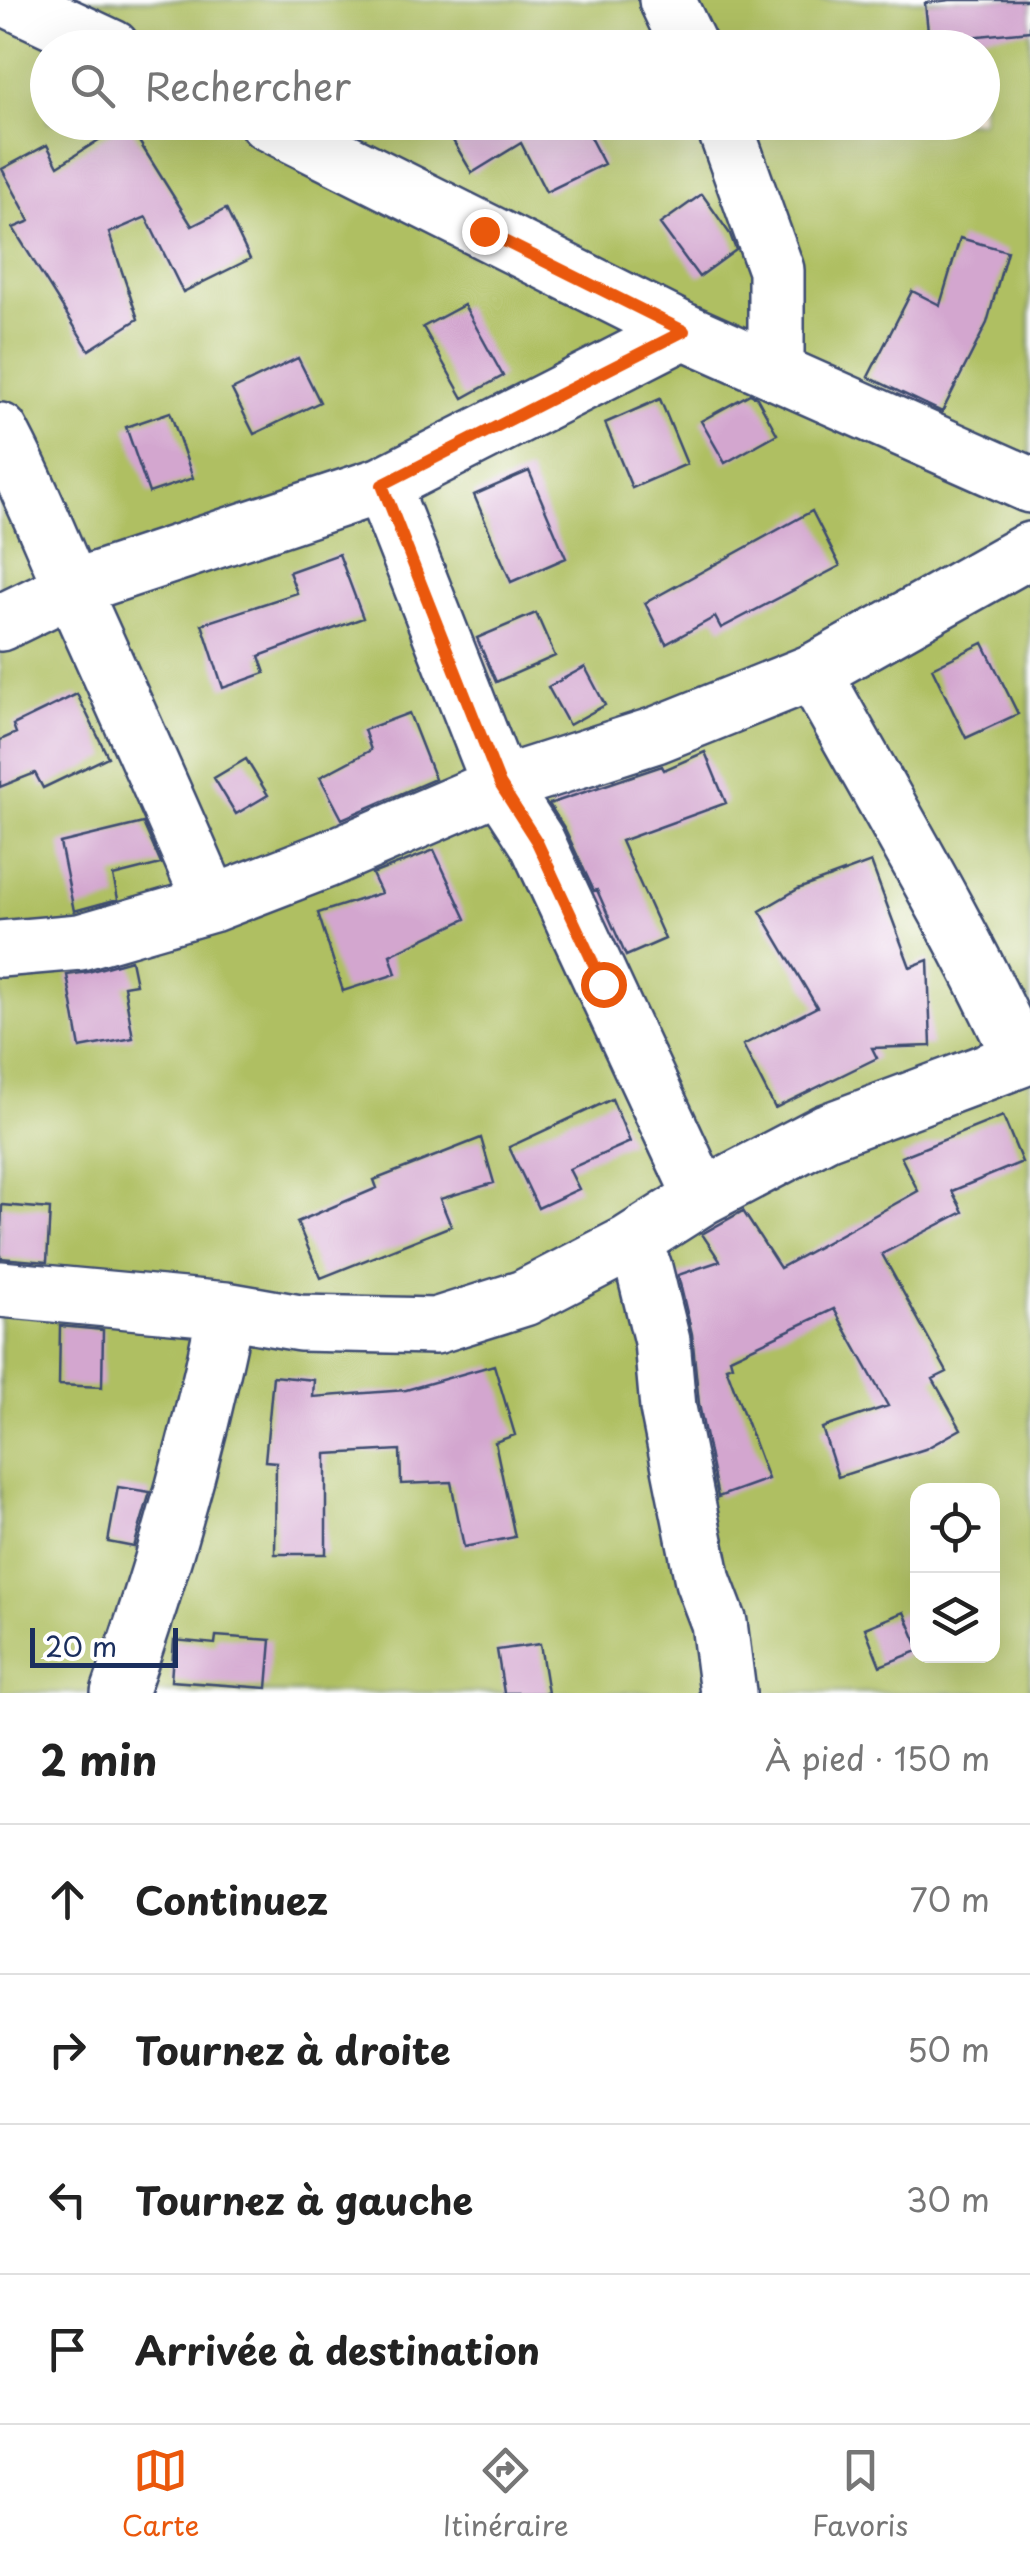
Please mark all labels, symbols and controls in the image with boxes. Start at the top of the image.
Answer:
search box [30,30,1000,140]
text: Rechercher [145,57,351,114]
icon: search [65,58,120,113]
route end [462,209,508,255]
route start [581,962,627,1008]
map controls [910,1483,1000,1663]
button: locate [910,1483,1000,1573]
button: layers [910,1573,1000,1663]
scale bar [30,1623,178,1668]
text: 20 m [45,1624,117,1667]
text: 2 min [40,1727,157,1790]
text: À pied · 150 m [765,1734,990,1782]
text: Continuez [135,1871,328,1928]
icon: ahead [40,1872,95,1927]
text: 70 m [910,1875,990,1923]
text: Tournez à droite [135,2021,451,2078]
icon: right [40,2022,95,2077]
text: 50 m [907,2025,990,2073]
text: Tournez à gauche [135,2171,473,2228]
icon: left [40,2172,95,2227]
text: 30 m [906,2175,990,2223]
text: Arrivée à destination [135,2321,540,2378]
icon: arrive [40,2322,95,2377]
tab: Carte [122,2443,199,2546]
tab: Itinéraire [443,2443,569,2546]
tab: Favoris [812,2443,908,2546]

